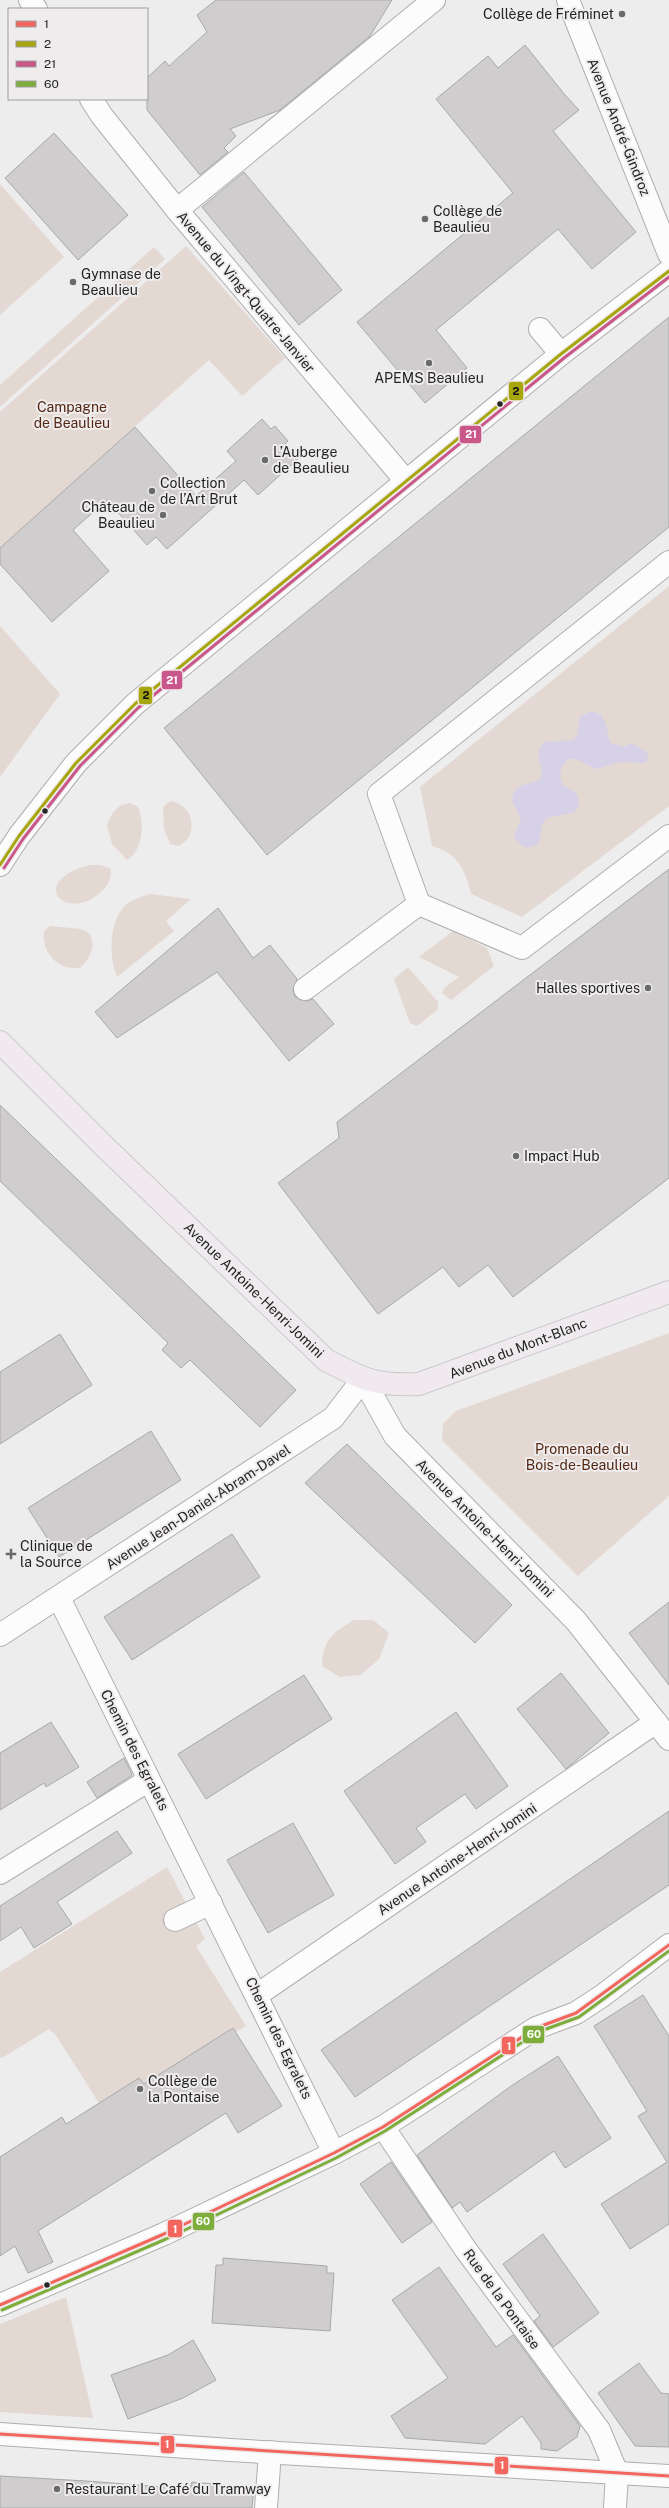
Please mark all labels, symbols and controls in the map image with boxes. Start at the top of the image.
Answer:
place label: Collège de Fréminet [483,6,614,22]
legend [8,8,148,100]
marker: Collège de Fréminet [617,9,627,19]
text: 1 [44,17,49,31]
text: 2 [44,37,51,51]
street label: Avenue André-Gindroz [584,56,654,198]
text: 21 [44,57,56,71]
text: 60 [44,77,59,91]
place label: Collège de Beaulieu [433,203,502,235]
street label: Avenue du Vingt-Quatre-Janvier [174,208,318,376]
marker: Collège de Beaulieu [420,214,430,224]
place label: Gymnase de Beaulieu [81,266,161,298]
marker: Gymnase de Beaulieu [68,277,78,287]
marker: APEMS Beaulieu [424,358,434,368]
place label: APEMS Beaulieu [374,370,484,386]
line badge: 2 [508,381,524,401]
text: 2 [513,385,520,397]
park label: Campagne de Beaulieu [34,399,110,431]
unlabelled marker [495,399,505,409]
line badge: 21 [459,425,482,444]
text: 21 [465,428,477,440]
place label: L’Auberge de Beaulieu [273,444,350,476]
marker: L’Auberge de Beaulieu [260,455,270,465]
place label: Collection de l’Art Brut [160,475,238,507]
marker: Collection de l’Art Brut [147,486,157,496]
place label: Château de Beaulieu [81,499,155,531]
marker: Château de Beaulieu [158,510,168,520]
line badge: 21 [161,670,183,690]
text: 21 [166,674,178,686]
line badge: 2 [138,686,153,705]
text: 2 [143,689,150,701]
unlabelled marker [40,806,50,816]
place label: Halles sportives [536,980,640,996]
marker: Halles sportives [643,983,653,993]
place label: Impact Hub [524,1148,600,1164]
marker: Impact Hub [511,1151,521,1161]
street label: Avenue Antoine-Henri-Jomini [181,1219,327,1361]
street label: Avenue du Mont-Blanc [447,1314,589,1382]
street label: Avenue Jean-Daniel-Abram-Davel [103,1441,293,1573]
park label: Promenade du Bois-de-Beaulieu [526,1441,638,1473]
street label: Avenue Antoine-Henri-Jomini [413,1456,557,1600]
place label: Clinique de la Source [20,1538,93,1570]
marker: Clinique de la Source [5,1548,17,1560]
street label: Chemin des Egralets [98,1687,172,1813]
street label: Avenue Antoine-Henri-Jomini [374,1800,540,1918]
street label: Chemin des Egralets [243,1975,315,2101]
line badge: 60 [522,2025,545,2044]
text: 60 [527,2028,541,2040]
line badge: 1 [501,2036,516,2055]
text: 1 [507,2040,511,2052]
place label: Collège de la Pontaise [148,2073,219,2105]
marker: Collège de la Pontaise [135,2084,145,2094]
line badge: 60 [192,2212,215,2231]
text: 60 [196,2215,210,2227]
line badge: 1 [167,2219,183,2238]
text: 1 [173,2223,177,2235]
street label: Rue de la Pontaise [460,2246,544,2352]
unlabelled marker [42,2280,52,2290]
line badge: 1 [160,2435,175,2454]
text: 1 [165,2438,169,2450]
line badge: 1 [494,2456,509,2475]
text: 1 [500,2459,504,2471]
place label: Restaurant Le Café du Tramway [65,2481,271,2497]
marker: Restaurant Le Café du Tramway [52,2484,62,2494]

